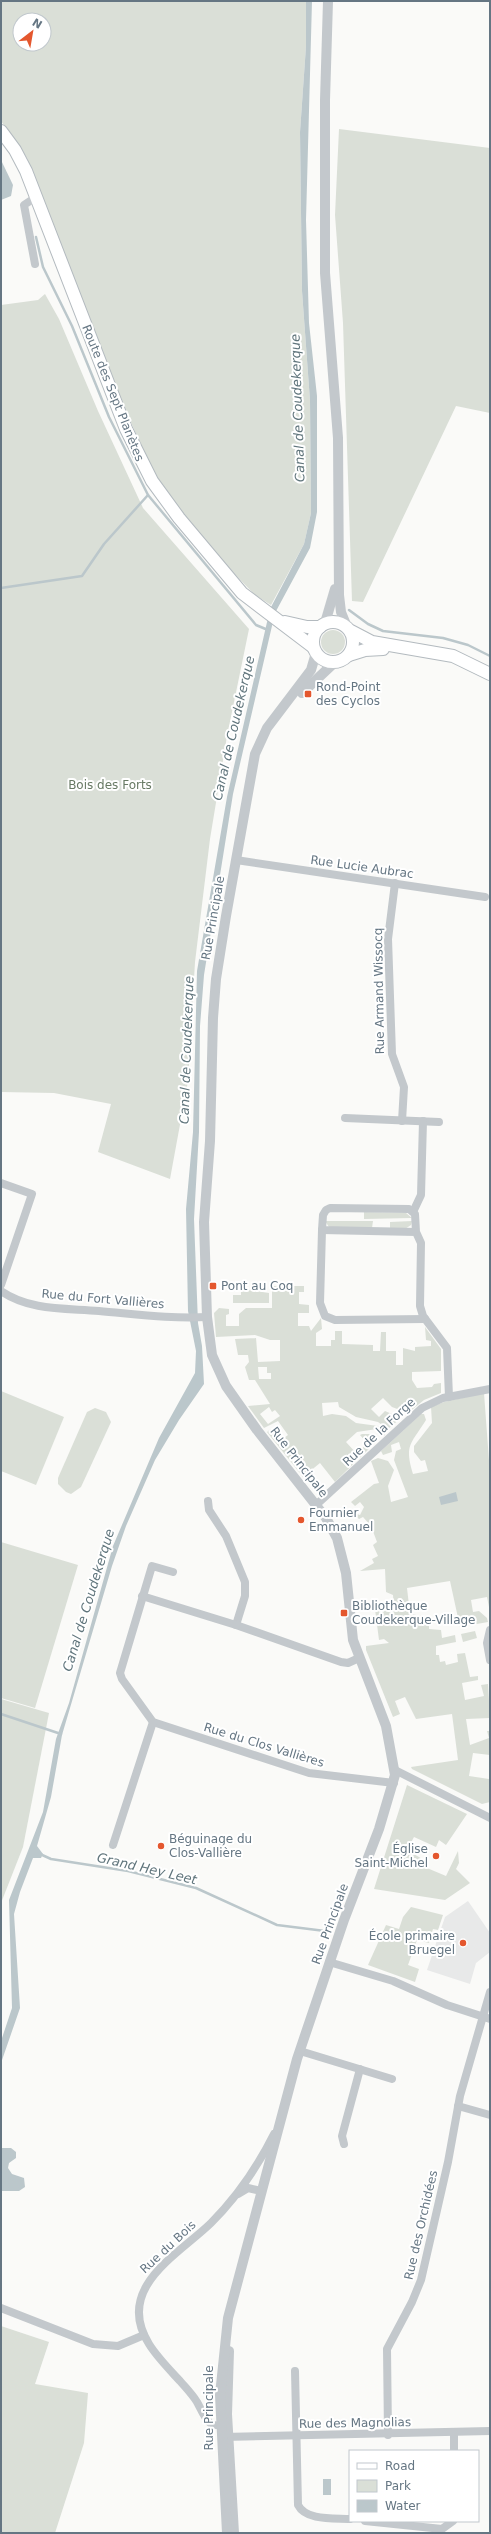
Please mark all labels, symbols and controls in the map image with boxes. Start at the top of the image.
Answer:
north arrow [12,12,52,52]
text: N [30,16,44,32]
street label: Route des Sept Planètes [79,323,147,463]
water label: Canal de Coudekerque [287,334,308,482]
water label: Canal de Coudekerque [210,654,257,802]
place label: Rond-Point des Cyclos [316,680,381,708]
marker: Rond-Point des Cyclos [303,689,313,699]
park label: Bois des Forts [68,778,152,792]
street label: Rue Lucie Aubrac [309,853,415,881]
street label: Rue Principale [199,875,227,961]
street label: Rue Armand Wissocq [371,928,387,1054]
water label: Canal de Coudekerque [176,976,197,1124]
place label: Pont au Coq [221,1279,293,1293]
marker: Pont au Coq [208,1281,218,1291]
street label: Rue du Fort Vallières [41,1287,165,1311]
street label: Rue de la Forge [340,1395,418,1469]
street label: Rue Principale [267,1424,331,1500]
place label: Fournier Emmanuel [309,1506,373,1534]
marker: Fournier Emmanuel [296,1515,306,1525]
water label: Canal de Coudekerque [60,1527,117,1673]
place label: Bibliothèque Coudekerque-Village [352,1599,476,1627]
marker: Bibliothèque Coudekerque-Village [339,1608,349,1618]
street label: Rue du Clos Vallières [202,1720,326,1770]
place label: Béguinage du Clos-Vallière [169,1832,252,1860]
marker: Béguinage du Clos-Vallière [156,1841,166,1851]
place label: Église Saint-Michel [354,1841,428,1870]
water label: Grand Hey Leet [96,1850,199,1887]
marker: Église Saint-Michel [431,1851,441,1861]
street label: Rue Principale [309,1882,351,1966]
place label: École primaire Bruegel [369,1928,455,1957]
marker: École primaire Bruegel [458,1938,468,1948]
street label: Rue des Orchidées [402,2169,440,2281]
street label: Rue du Bois [137,2218,199,2276]
street label: Rue Principale [202,2365,216,2451]
street label: Rue des Magnolias [299,2415,411,2431]
legend [349,2450,479,2522]
text: Road [385,2459,415,2473]
text: Park [385,2479,411,2493]
text: Water [385,2499,421,2513]

